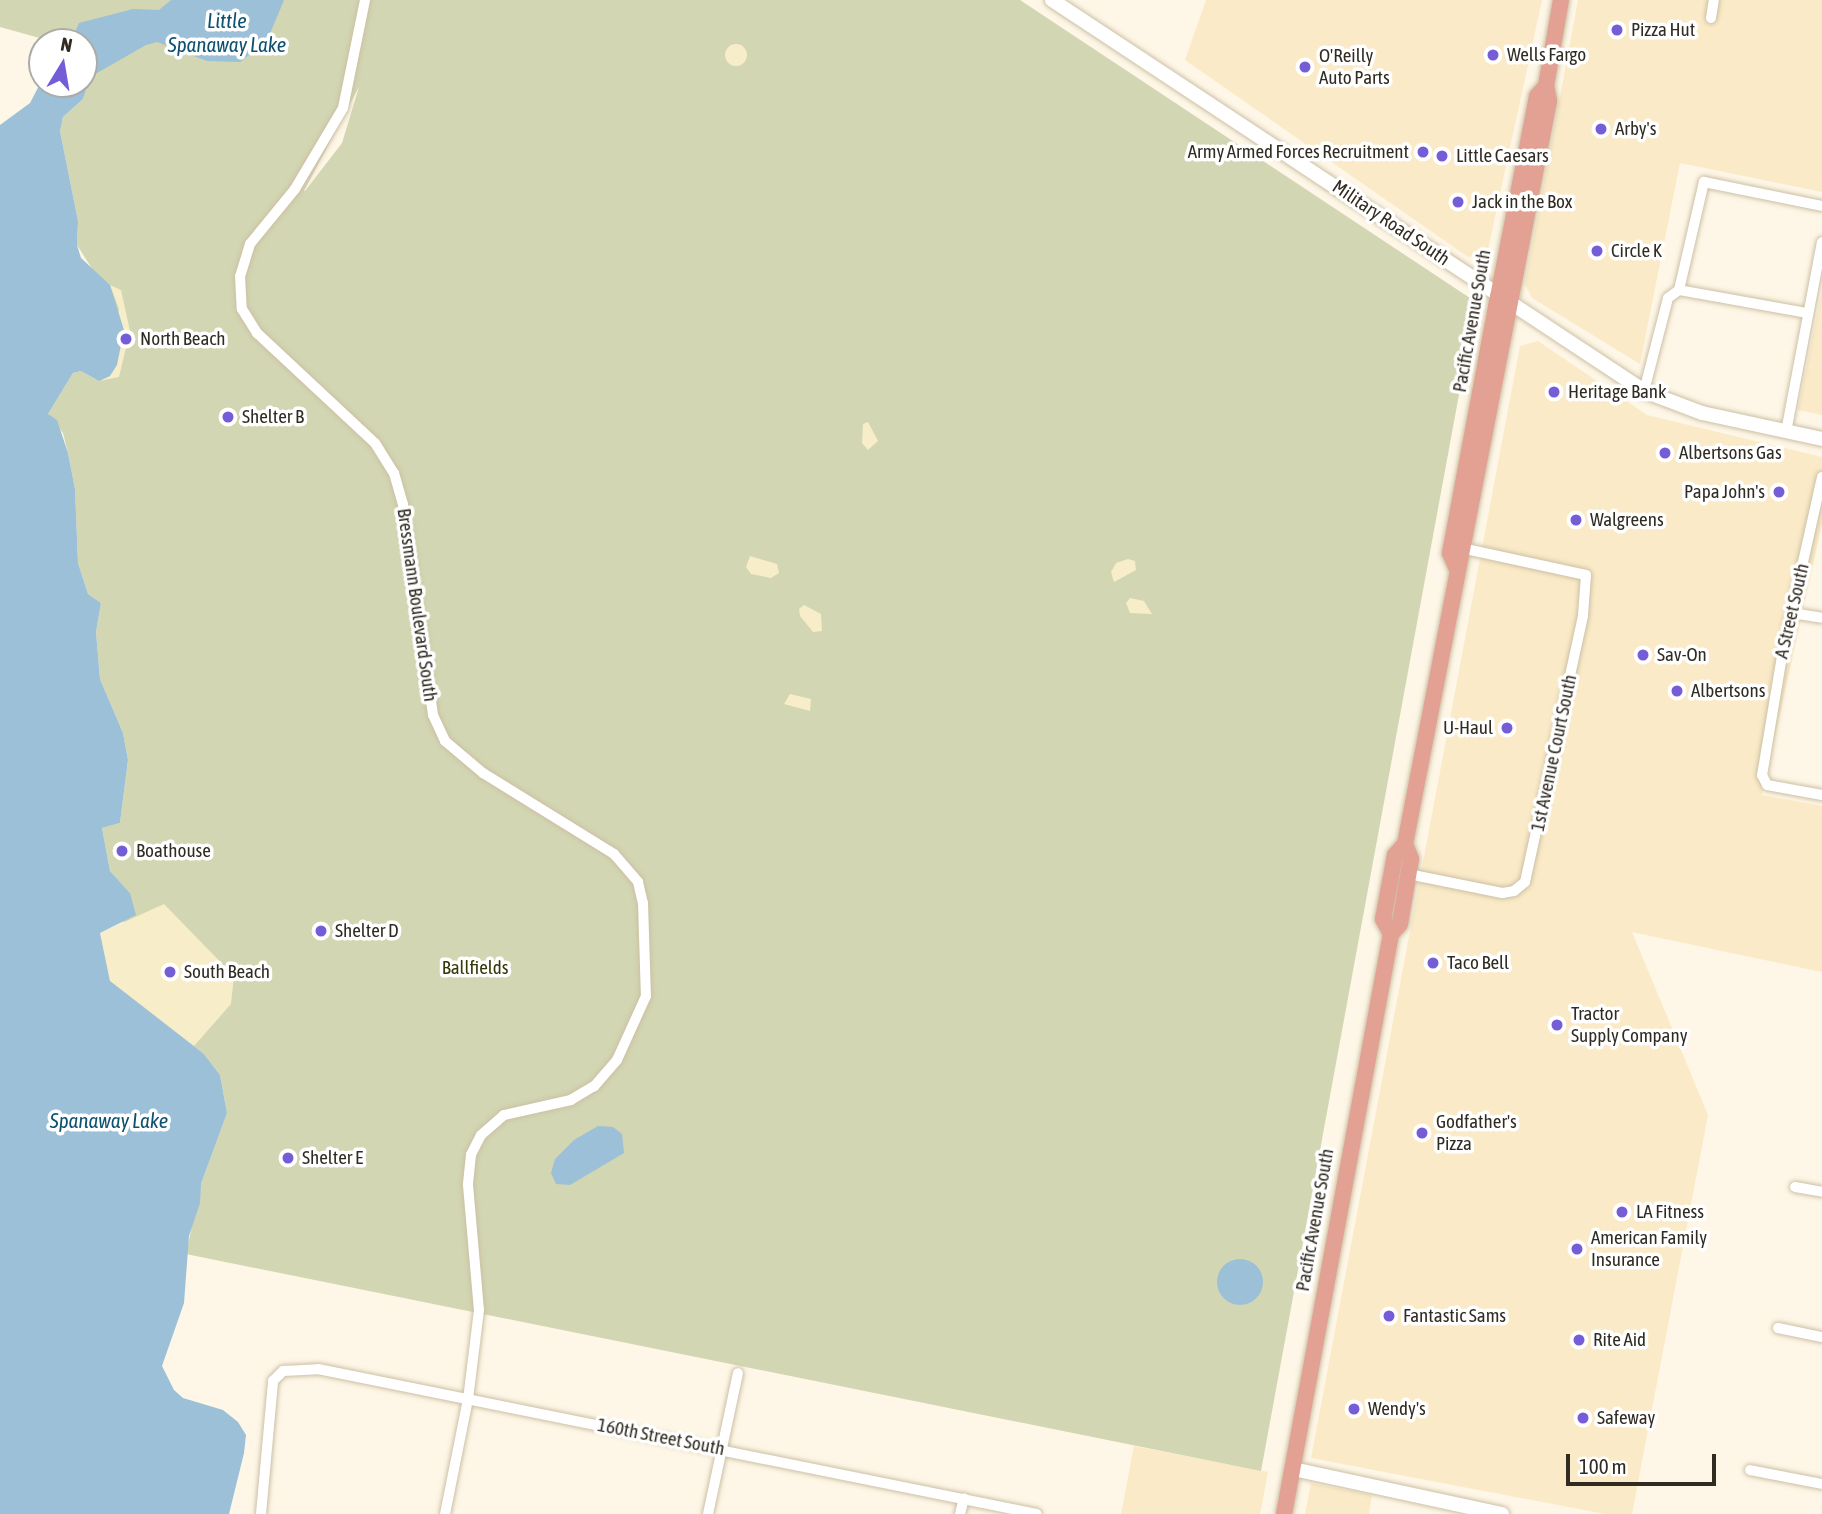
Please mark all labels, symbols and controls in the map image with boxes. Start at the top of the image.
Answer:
water label: Little Spanaway Lake [168,7,286,57]
place label: Pizza Hut [1631,19,1695,41]
marker: Pizza Hut [1609,22,1625,38]
north arrow [28,28,98,98]
text: N [59,32,74,56]
place label: Wells Fargo [1507,44,1586,66]
place label: O'Reilly Auto Parts [1319,45,1390,89]
marker: Wells Fargo [1485,47,1501,63]
marker: O'Reilly Auto Parts [1297,59,1313,75]
place label: Arby's [1615,118,1656,140]
marker: Arby's [1593,121,1609,137]
place label: Army Armed Forces Recruitment [1188,141,1409,163]
marker: Army Armed Forces Recruitment [1415,144,1431,160]
place label: Little Caesars [1456,145,1549,167]
marker: Little Caesars [1434,148,1450,164]
street label: Military Road South [1328,175,1454,271]
place label: Jack in the Box [1472,191,1572,213]
marker: Jack in the Box [1450,194,1466,210]
place label: Circle K [1611,240,1662,262]
marker: Circle K [1589,243,1605,259]
street label: Pacific Avenue South [1448,248,1496,394]
place label: North Beach [140,328,226,350]
marker: North Beach [118,331,134,347]
place label: Heritage Bank [1568,381,1666,403]
marker: Heritage Bank [1546,384,1562,400]
place label: Shelter B [242,406,304,428]
marker: Shelter B [220,409,236,425]
place label: Albertsons Gas [1679,442,1782,464]
marker: Albertsons Gas [1657,445,1673,461]
place label: Papa John's [1684,481,1765,503]
marker: Papa John's [1771,484,1787,500]
street label: Bressmann Boulevard South [392,507,442,703]
place label: Walgreens [1590,509,1664,531]
marker: Walgreens [1568,512,1584,528]
street label: A Street South [1770,561,1814,661]
place label: Sav-On [1657,644,1707,666]
marker: Sav-On [1635,647,1651,663]
street label: 1st Avenue Court South [1526,672,1582,834]
place label: Albertsons [1691,680,1765,702]
marker: Albertsons [1669,683,1685,699]
place label: U-Haul [1443,717,1493,739]
marker: U-Haul [1499,720,1515,736]
place label: Boathouse [136,840,211,862]
marker: Boathouse [114,843,130,859]
place label: Shelter D [335,920,399,942]
marker: Shelter D [313,923,329,939]
place label: Taco Bell [1447,952,1509,974]
marker: Taco Bell [1425,955,1441,971]
park label: Ballfields [442,957,508,979]
place label: South Beach [184,961,270,983]
marker: South Beach [162,964,178,980]
place label: Tractor Supply Company [1571,1003,1687,1047]
marker: Tractor Supply Company [1549,1017,1565,1033]
water label: Spanaway Lake [50,1107,168,1133]
place label: Godfather's Pizza [1436,1111,1517,1155]
marker: Godfather's Pizza [1414,1125,1430,1141]
place label: Shelter E [302,1147,363,1169]
street label: Pacific Avenue South [1291,1147,1339,1293]
marker: Shelter E [280,1150,296,1166]
place label: LA Fitness [1636,1201,1704,1223]
marker: LA Fitness [1614,1204,1630,1220]
place label: American Family Insurance [1591,1227,1707,1271]
marker: American Family Insurance [1569,1241,1585,1257]
place label: Fantastic Sams [1403,1305,1506,1327]
marker: Fantastic Sams [1381,1308,1397,1324]
place label: Rite Aid [1593,1329,1646,1351]
marker: Rite Aid [1571,1332,1587,1348]
place label: Wendy's [1368,1398,1426,1420]
marker: Wendy's [1346,1401,1362,1417]
place label: Safeway [1597,1407,1655,1429]
marker: Safeway [1575,1410,1591,1426]
street label: 160th Street South [595,1413,727,1461]
scale bar [1570,1440,1720,1484]
text: 100 m [1579,1454,1627,1478]

